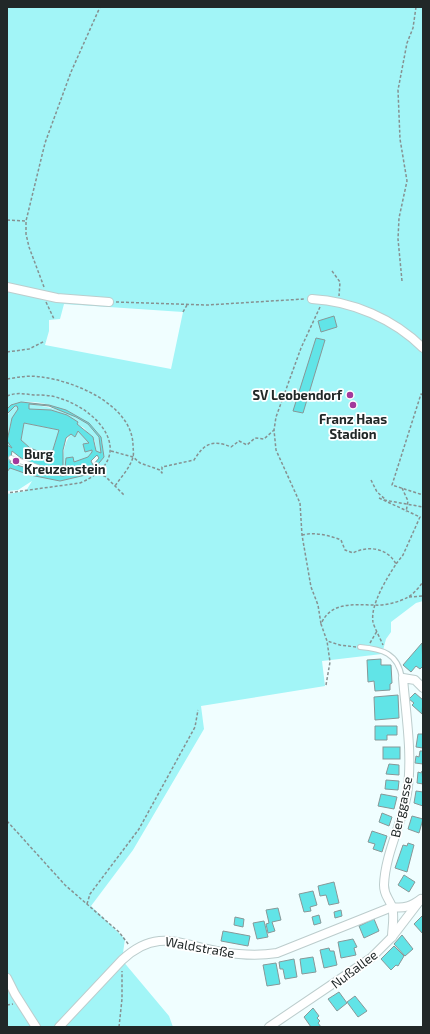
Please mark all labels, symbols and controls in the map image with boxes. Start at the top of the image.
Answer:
place label: SV Leobendorf [252,387,343,403]
marker: SV Leobendorf [345,390,355,400]
marker: Franz Haas Stadion [348,400,358,410]
place label: Franz Haas Stadion [319,411,387,442]
place label: Burg Kreuzenstein [24,446,106,477]
marker: Burg Kreuzenstein [11,456,21,466]
street label: Berggasse [387,775,415,839]
street label: Waldstraße [164,933,236,961]
street label: Nußallee [328,946,380,992]

